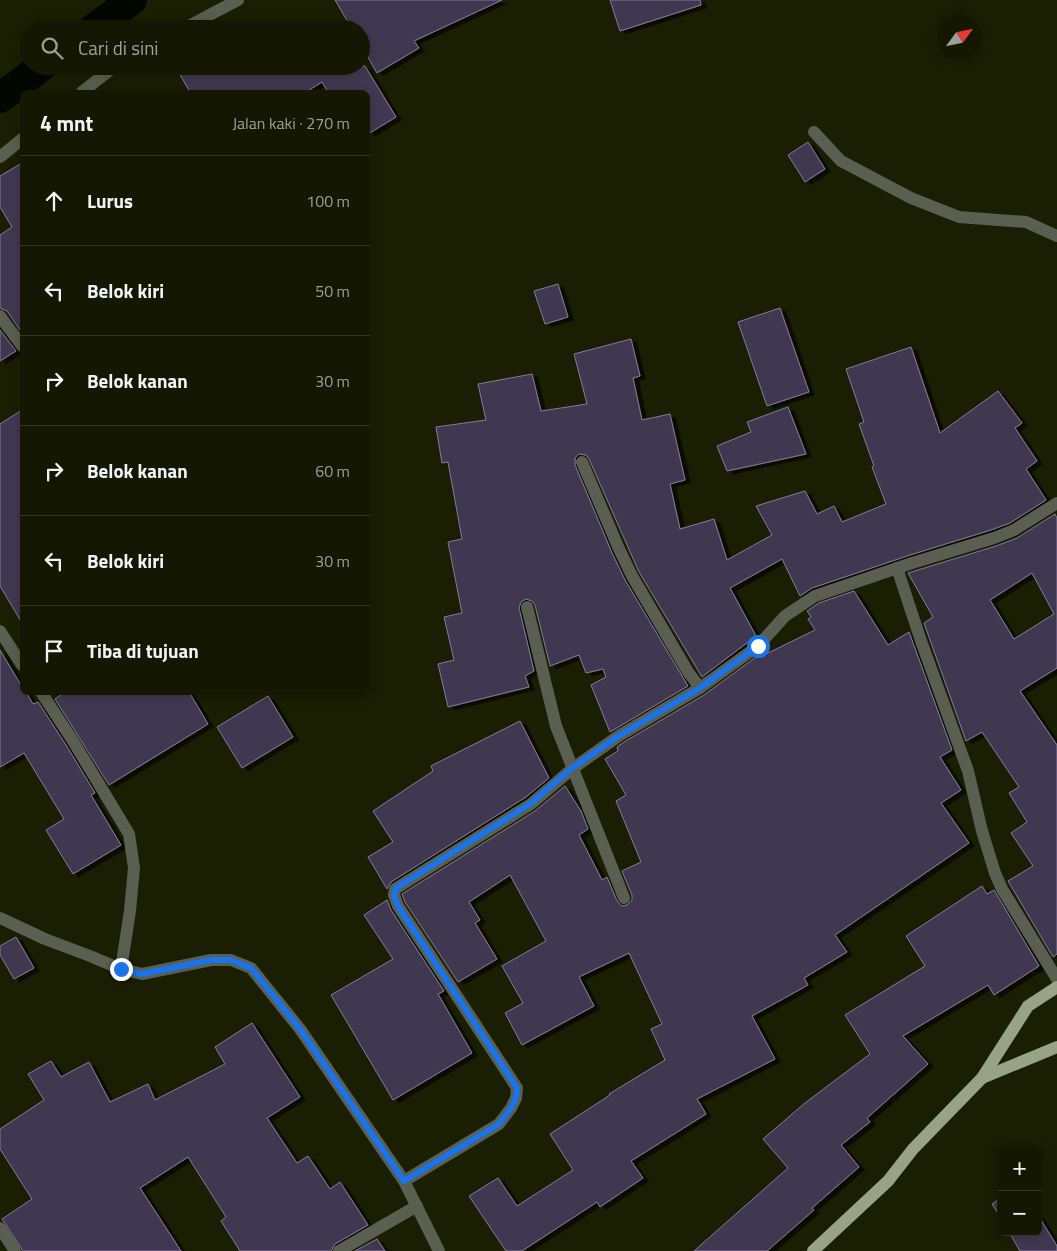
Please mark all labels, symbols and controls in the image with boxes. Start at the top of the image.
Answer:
north arrow [937,15,982,60]
search box [20,20,370,75]
text: Cari di sini [78,33,159,62]
icon: search [38,34,66,62]
text: 4 mnt [40,107,93,139]
text: Jalan kaki · 270 m [232,111,350,135]
text: Lurus [87,186,133,215]
icon: ahead [40,187,68,215]
text: 100 m [306,189,350,213]
text: Belok kiri [87,276,164,305]
icon: left [40,277,68,305]
text: 50 m [315,279,350,303]
text: Belok kanan [87,366,188,395]
icon: right [40,367,68,395]
text: 30 m [315,369,350,393]
text: Belok kanan [87,456,188,485]
icon: right [40,457,68,485]
text: 60 m [315,459,350,483]
text: Belok kiri [87,546,164,575]
icon: left [40,547,68,575]
text: 30 m [315,549,350,573]
route start [747,635,770,658]
text: Tiba di tujuan [87,636,199,665]
icon: arrive [40,637,68,665]
route end [110,958,133,981]
map controls [997,1146,1042,1236]
button: + [997,1146,1042,1191]
button: − [997,1191,1042,1236]

